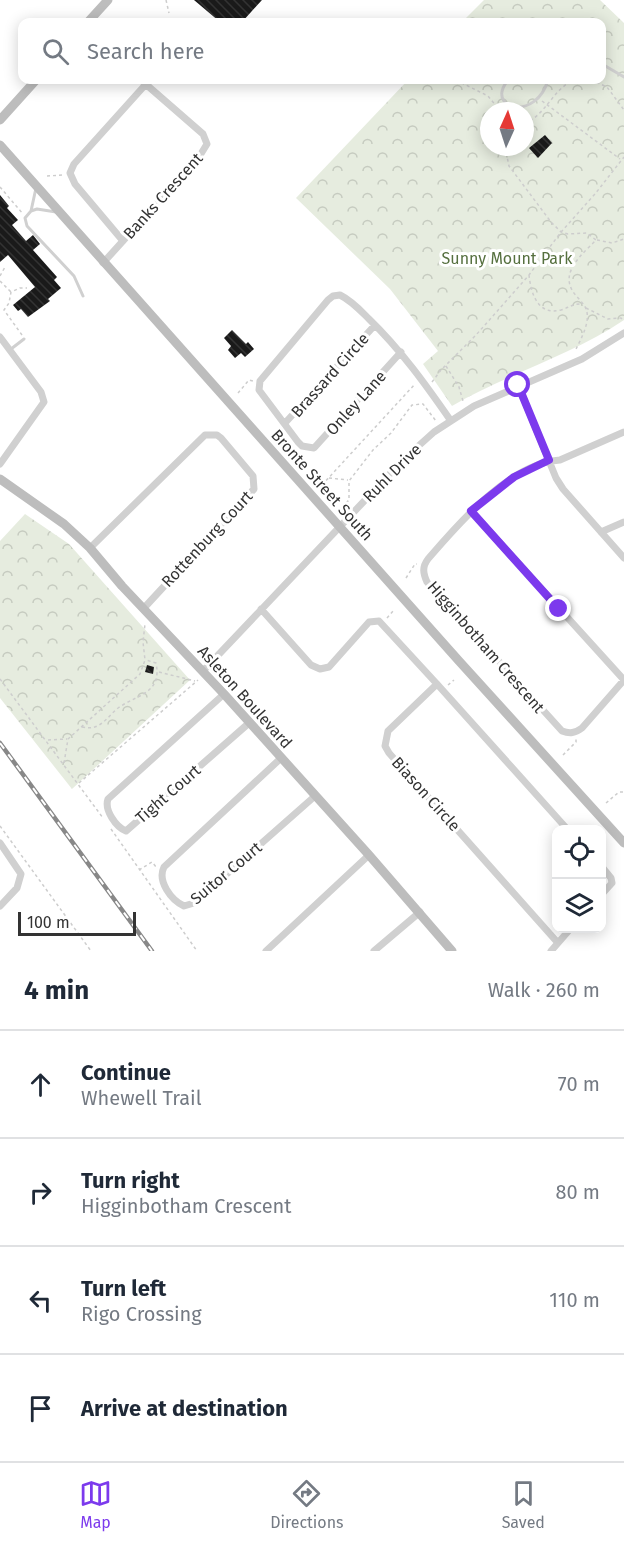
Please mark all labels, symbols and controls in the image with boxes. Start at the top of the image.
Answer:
search box [18,18,606,84]
icon: search [39,35,72,68]
text: Search here [87,38,205,65]
north arrow [480,102,534,156]
street label: Banks Crescent [119,149,207,243]
park label: Sunny Mount Park [442,249,573,268]
street label: Brassard Circle [287,329,373,421]
street label: Onley Lane [322,367,390,439]
route start [504,371,530,397]
street label: Bronte Street South [267,426,377,544]
street label: Ruhl Drive [359,440,425,506]
street label: Rottenburg Court [158,487,257,591]
street label: Higginbotham Crescent [424,577,549,717]
route end [545,595,571,621]
street label: Asleton Boulevard [194,642,296,752]
street label: Biason Circle [388,753,464,835]
street label: Tight Court [132,761,204,827]
map controls [552,825,606,933]
button: locate [552,825,606,879]
street label: Suitor Court [187,838,266,908]
button: layers [552,879,606,933]
scale bar [18,909,136,936]
text: 100 m [27,913,70,932]
text: 4 min [24,975,89,1006]
text: Walk · 260 m [488,978,600,1002]
text: Continue [81,1059,171,1086]
icon: ahead [24,1068,57,1101]
text: 70 m [558,1072,600,1096]
text: Whewell Trail [81,1086,202,1110]
text: Turn right [81,1167,180,1194]
icon: right [24,1176,57,1209]
text: 80 m [555,1180,600,1204]
text: Higginbotham Crescent [81,1194,291,1218]
text: Turn left [81,1275,166,1302]
icon: left [24,1284,57,1317]
text: 110 m [549,1288,600,1312]
text: Rigo Crossing [81,1302,202,1326]
icon: arrive [24,1392,57,1425]
text: Arrive at destination [81,1395,288,1422]
tab: Map [79,1477,112,1532]
tab: Directions [270,1477,344,1532]
tab: Saved [502,1477,545,1532]

